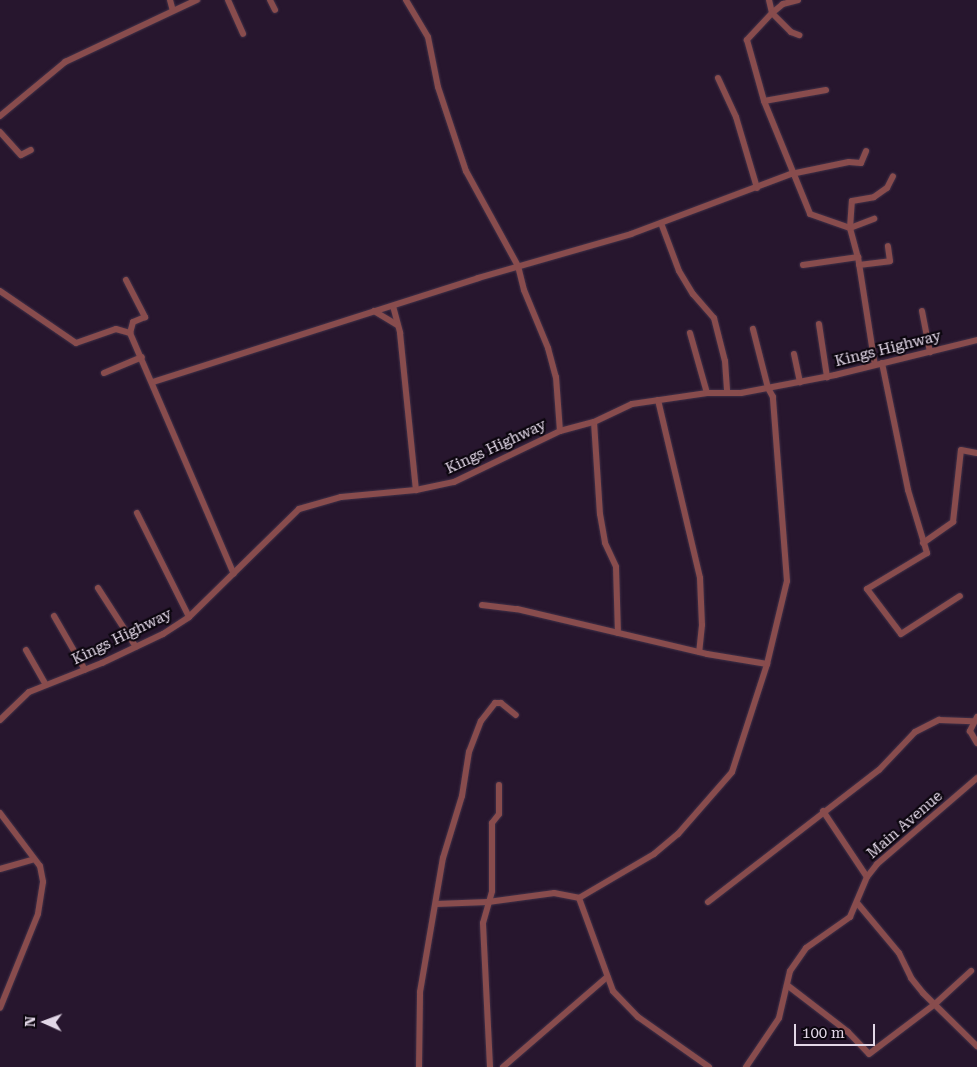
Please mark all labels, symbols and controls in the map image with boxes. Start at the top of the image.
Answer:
street label: Kings Highway [833,327,943,371]
street label: Kings Highway [443,416,549,478]
street label: Kings Highway [69,605,175,669]
street label: Main Avenue [864,787,946,863]
north arrow [20,997,70,1047]
scale bar [797,1014,878,1046]
text: N [22,1016,38,1027]
text: 100 m [802,1024,845,1042]

